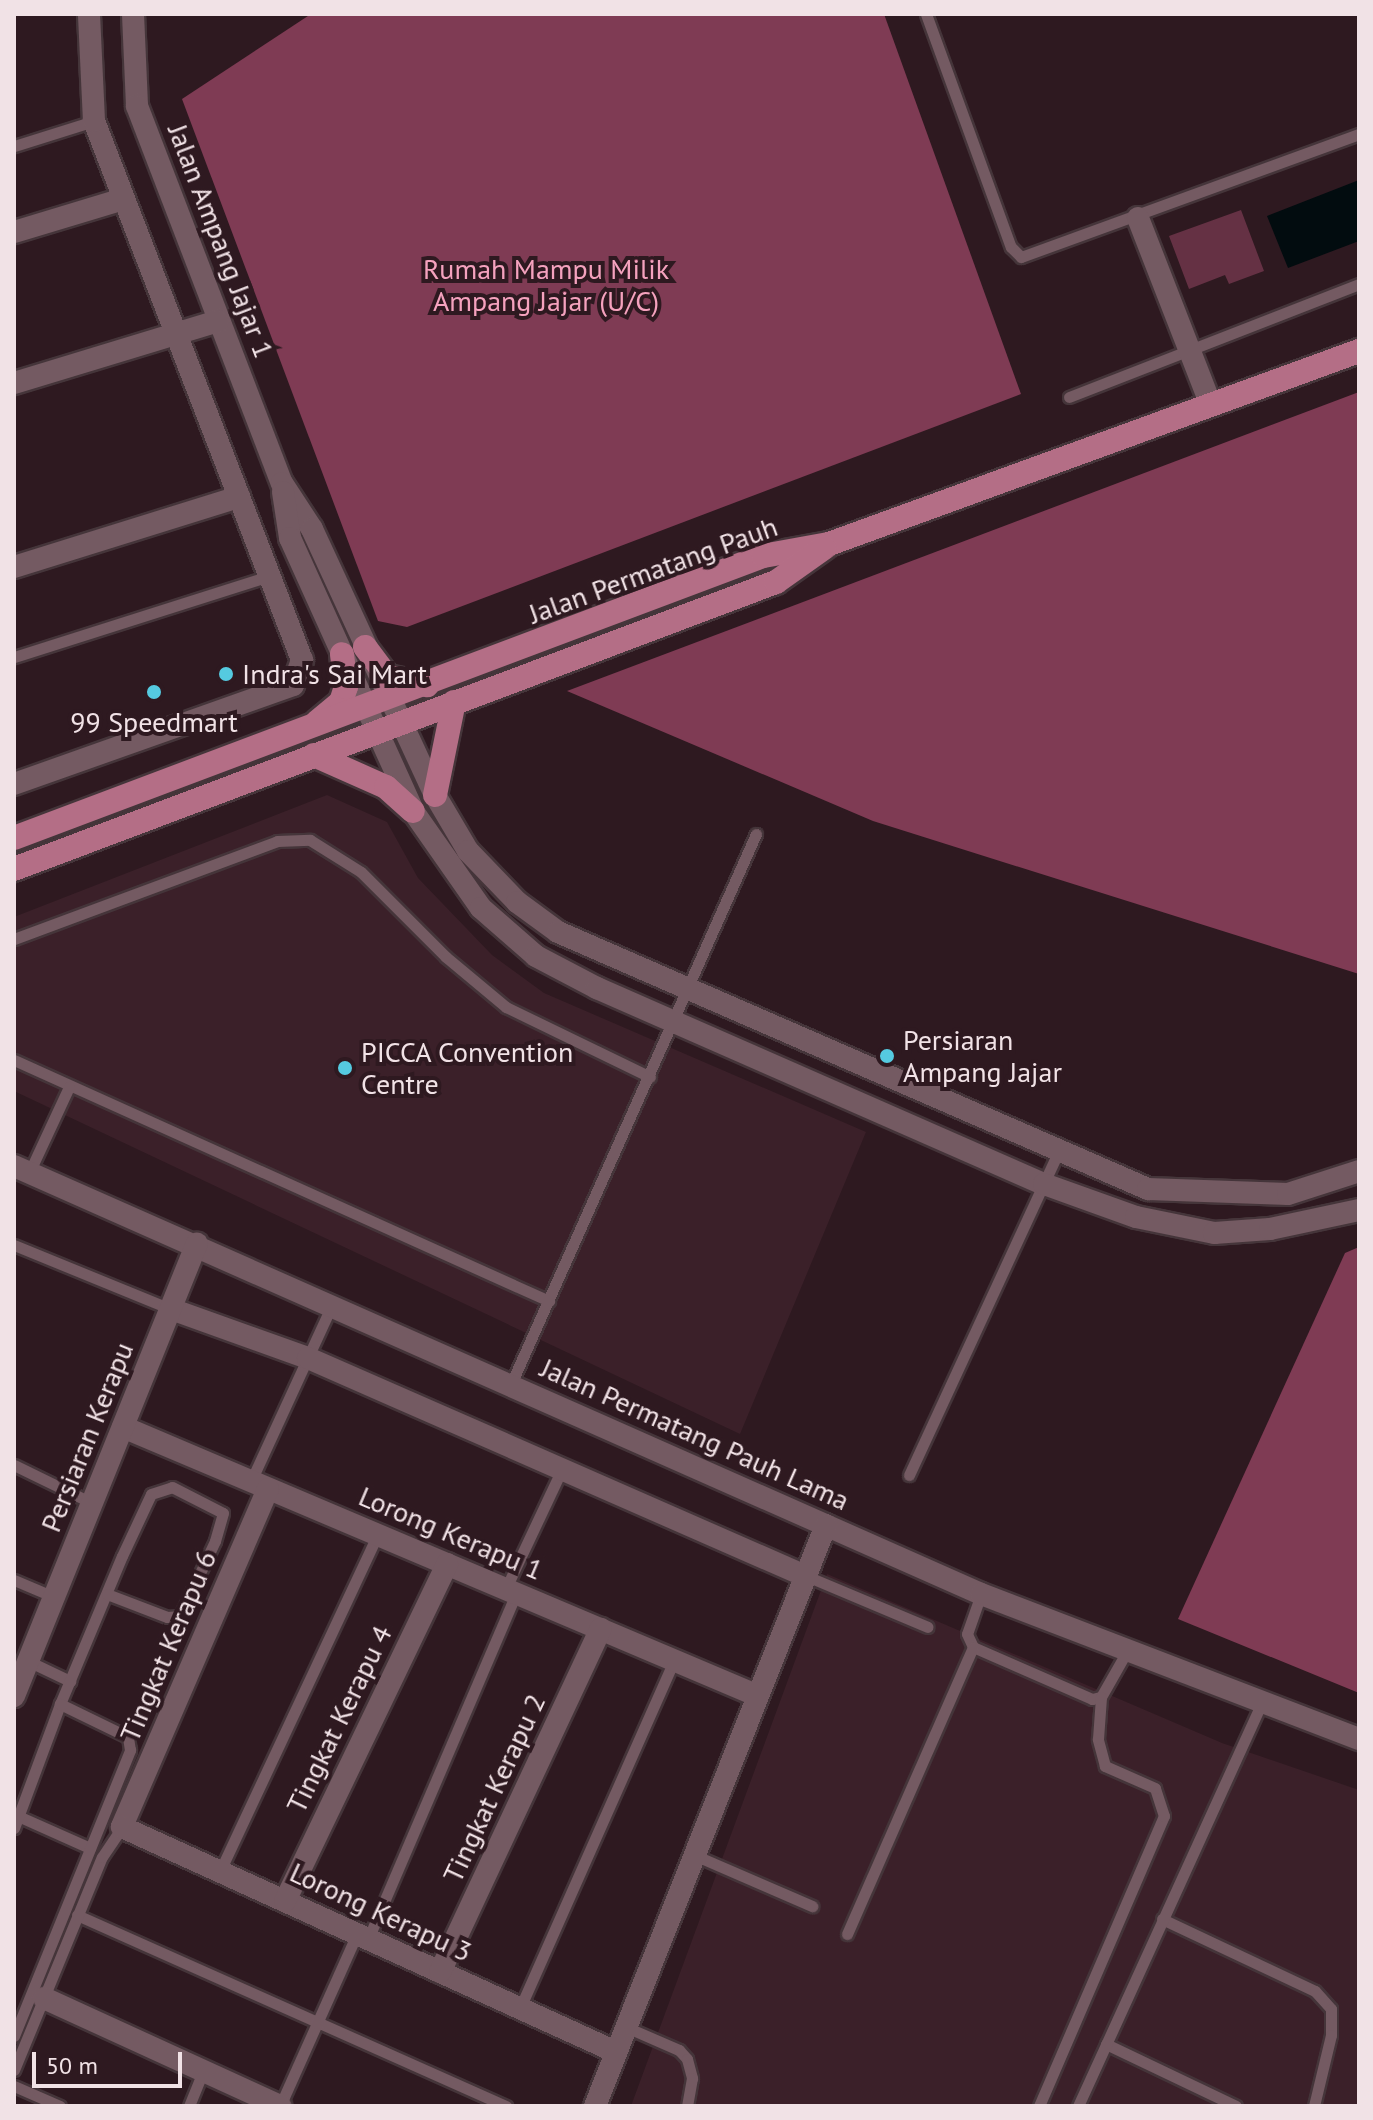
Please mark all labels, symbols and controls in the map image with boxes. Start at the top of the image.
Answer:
street label: Jalan Ampang Jajar 1 [161,119,281,363]
park label: Rumah Mampu Milik Ampang Jajar (U/C) [423,252,669,318]
street label: Jalan Permatang Pauh [524,509,782,631]
place label: Indra's Sai Mart [242,657,427,691]
marker: Indra's Sai Mart [217,665,235,683]
marker: 99 Speedmart [145,683,163,701]
place label: 99 Speedmart [70,705,238,739]
place label: Persiaran Ampang Jajar [903,1023,1062,1089]
place label: PICCA Convention Centre [361,1035,574,1101]
marker: Persiaran Ampang Jajar [878,1047,896,1065]
marker: PICCA Convention Centre [336,1059,354,1077]
street label: Persiaran Kerapu [34,1337,140,1537]
street label: Jalan Permatang Pauh Lama [536,1351,854,1517]
street label: Lorong Kerapu 1 [354,1479,548,1587]
street label: Tingkat Kerapu 6 [113,1546,223,1746]
street label: Tingkat Kerapu 4 [279,1620,399,1818]
street label: Tingkat Kerapu 2 [436,1688,552,1888]
street label: Lorong Kerapu 3 [285,1855,477,1969]
scale bar [36,2036,186,2086]
text: 50 m [46,2050,98,2081]

